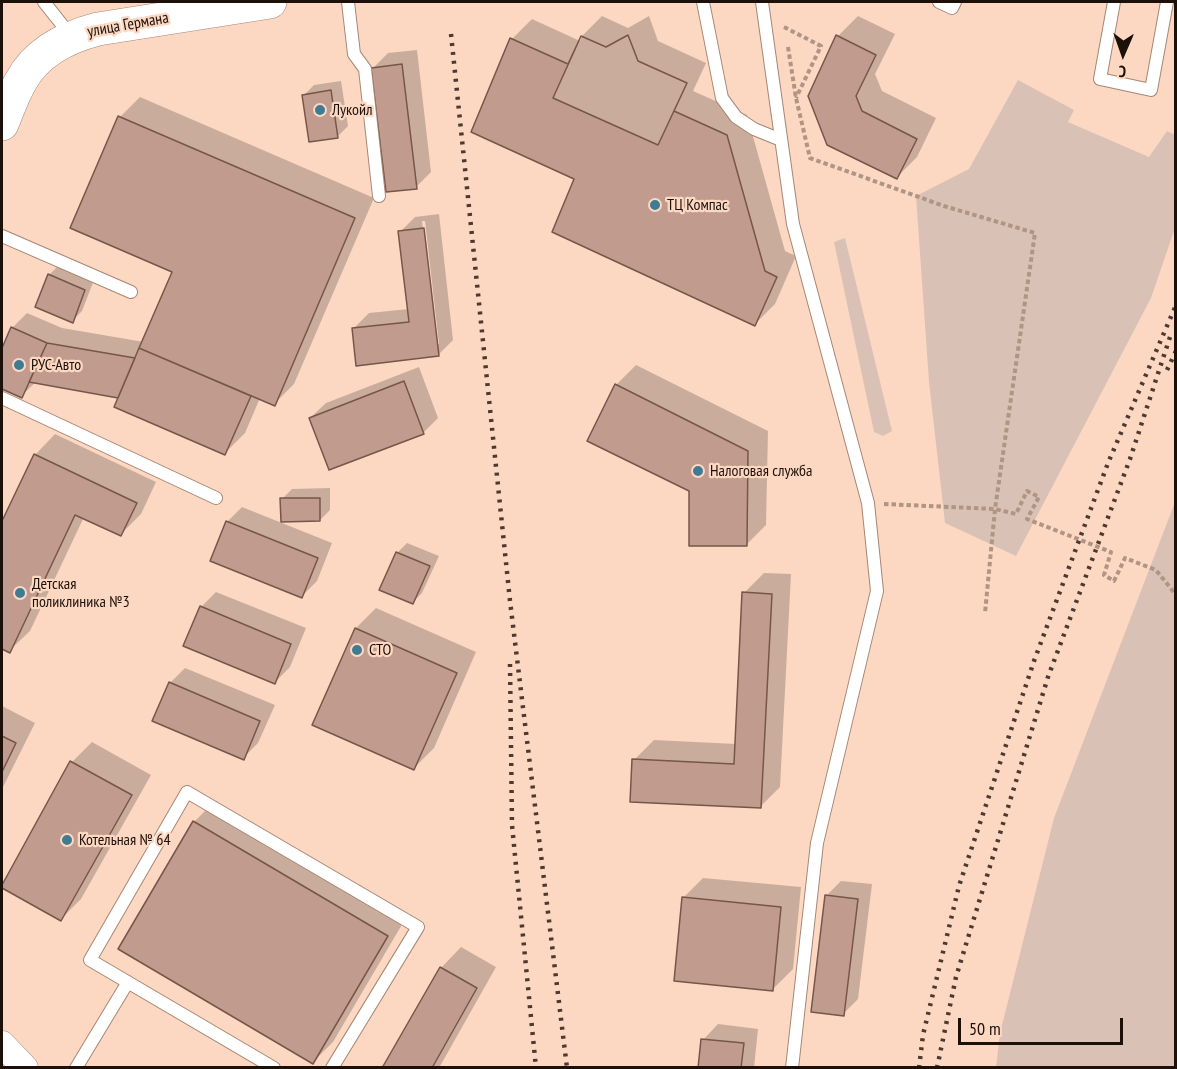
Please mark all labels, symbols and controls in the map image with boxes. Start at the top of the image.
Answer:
street label: улица Германа [86,8,170,42]
north arrow [1093,24,1153,84]
text: С [1118,62,1126,82]
place label: Лукойл [332,100,373,120]
marker: Лукойл [313,103,327,117]
place label: ТЦ Компас [667,195,728,215]
marker: ТЦ Компас [648,198,662,212]
place label: РУС-Авто [31,355,81,375]
marker: РУС-Авто [12,358,26,372]
place label: Налоговая служба [710,461,812,481]
marker: Налоговая служба [691,464,705,478]
place label: Детская поликлиника №3 [32,574,130,612]
marker: Детская поликлиника №3 [13,586,27,600]
place label: СТО [369,640,391,660]
marker: СТО [350,643,364,657]
place label: Котельная № 64 [79,830,171,850]
marker: Котельная № 64 [60,833,74,847]
scale bar [961,1006,1126,1044]
text: 50 m [969,1017,1001,1040]

